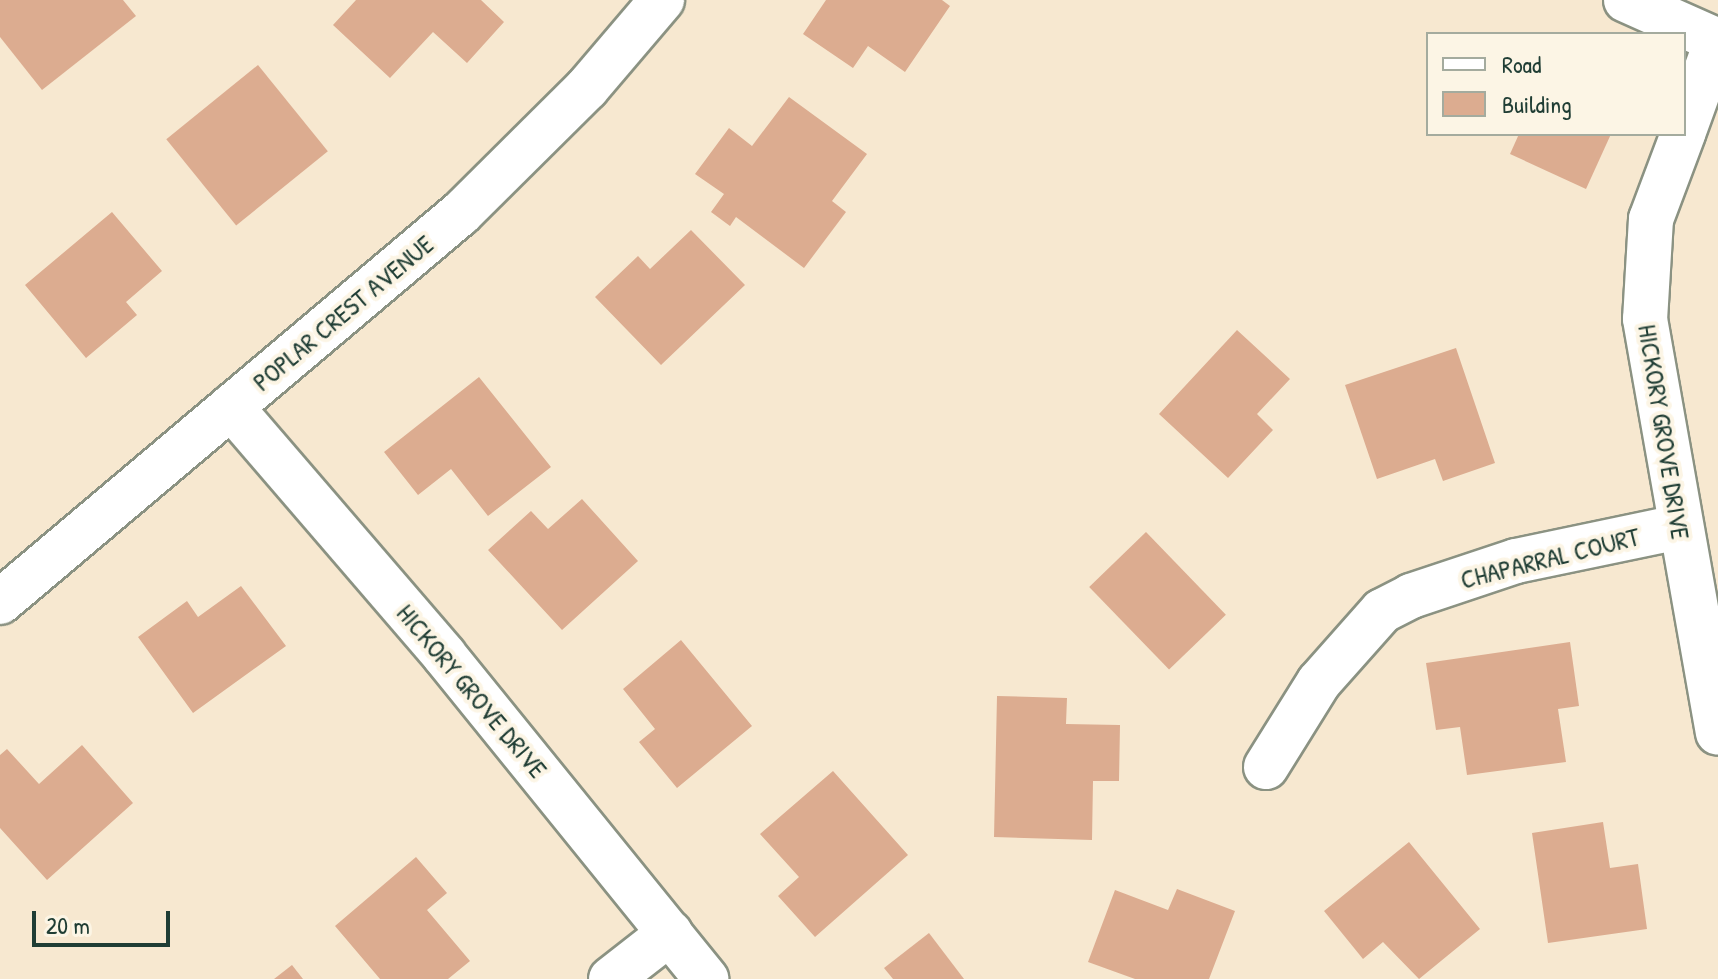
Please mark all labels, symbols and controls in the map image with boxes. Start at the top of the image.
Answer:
legend [1426,32,1686,136]
text: Road [1502,48,1541,80]
text: Building [1502,88,1572,120]
street label: POPLAR CREST AVENUE [247,229,439,397]
street label: HICKORY GROVE DRIVE [1632,322,1696,542]
street label: CHAPARRAL COURT [1457,521,1643,595]
street label: HICKORY GROVE DRIVE [390,598,554,784]
scale bar [36,895,174,945]
text: 20 m [46,909,90,941]

